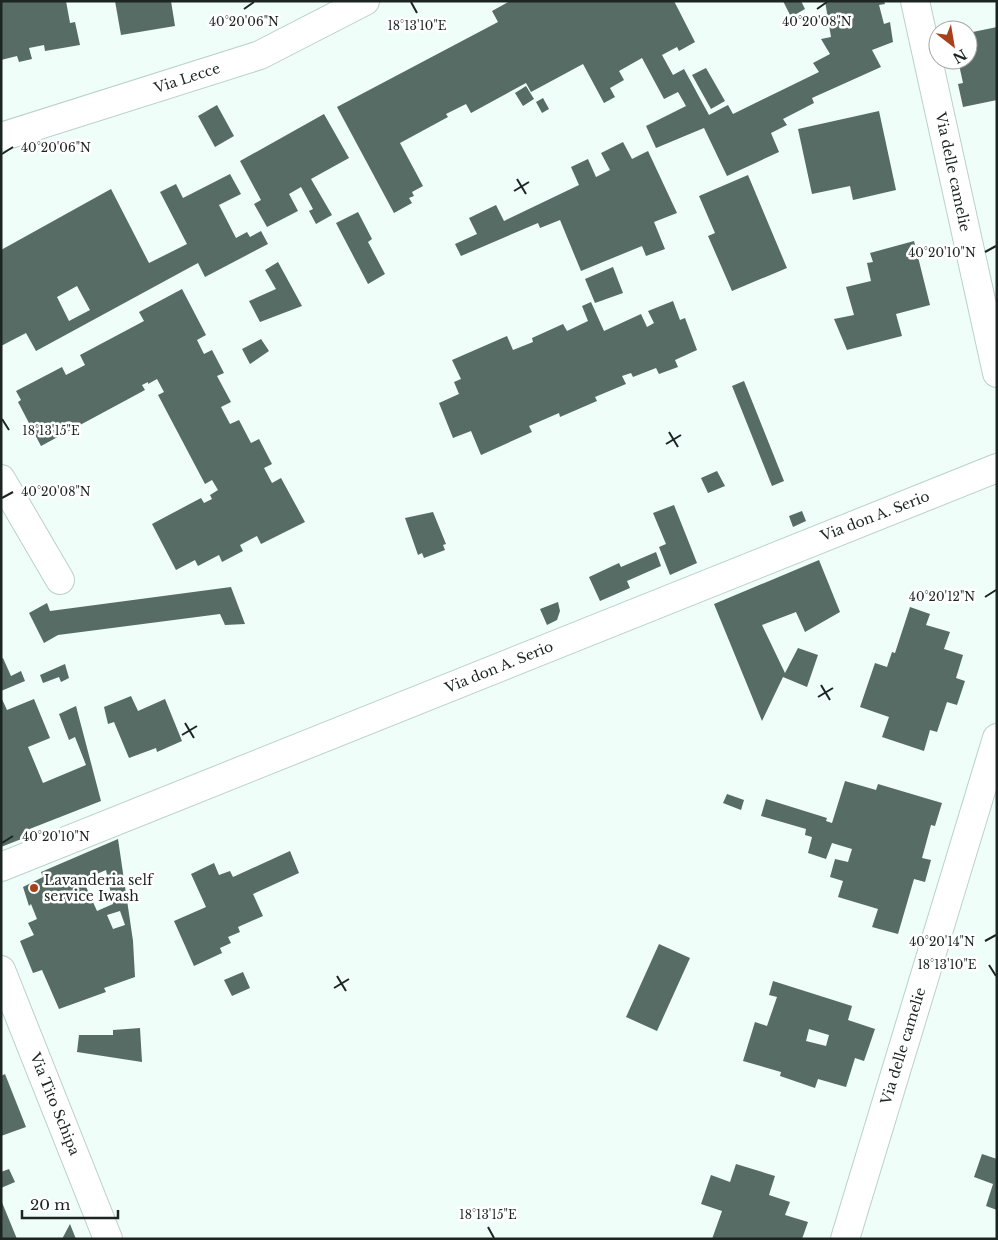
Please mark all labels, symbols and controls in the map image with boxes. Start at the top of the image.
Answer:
text: 40°20'06"N [209,14,279,29]
text: 40°20'08"N [782,14,852,29]
text: 18°13'10"E [387,18,447,33]
north arrow [928,20,978,70]
text: N [949,45,970,67]
street label: Via Lecce [151,59,222,97]
street label: Via delle camelie [931,110,974,233]
text: 40°20'06"N [21,140,91,155]
text: 40°20'10"N [908,245,976,260]
text: 18°13'15"E [22,423,80,438]
text: 40°20'08"N [21,484,91,499]
street label: Via don A. Serio [817,487,932,545]
text: 40°20'12"N [909,589,975,604]
street label: Via don A. Serio [441,637,556,697]
text: 40°20'10"N [22,829,90,844]
place label: Lavanderia self service Iwash [44,871,155,905]
marker: Lavanderia self service Iwash [28,882,40,894]
text: 40°20'14"N [909,934,975,949]
text: 18°13'10"E [917,957,977,972]
street label: Via delle camelie [876,985,929,1108]
street label: Via Tito Schipa [26,1049,84,1158]
scale bar [22,1188,119,1220]
text: 20 m [30,1195,70,1214]
text: 18°13'15"E [459,1207,517,1222]

